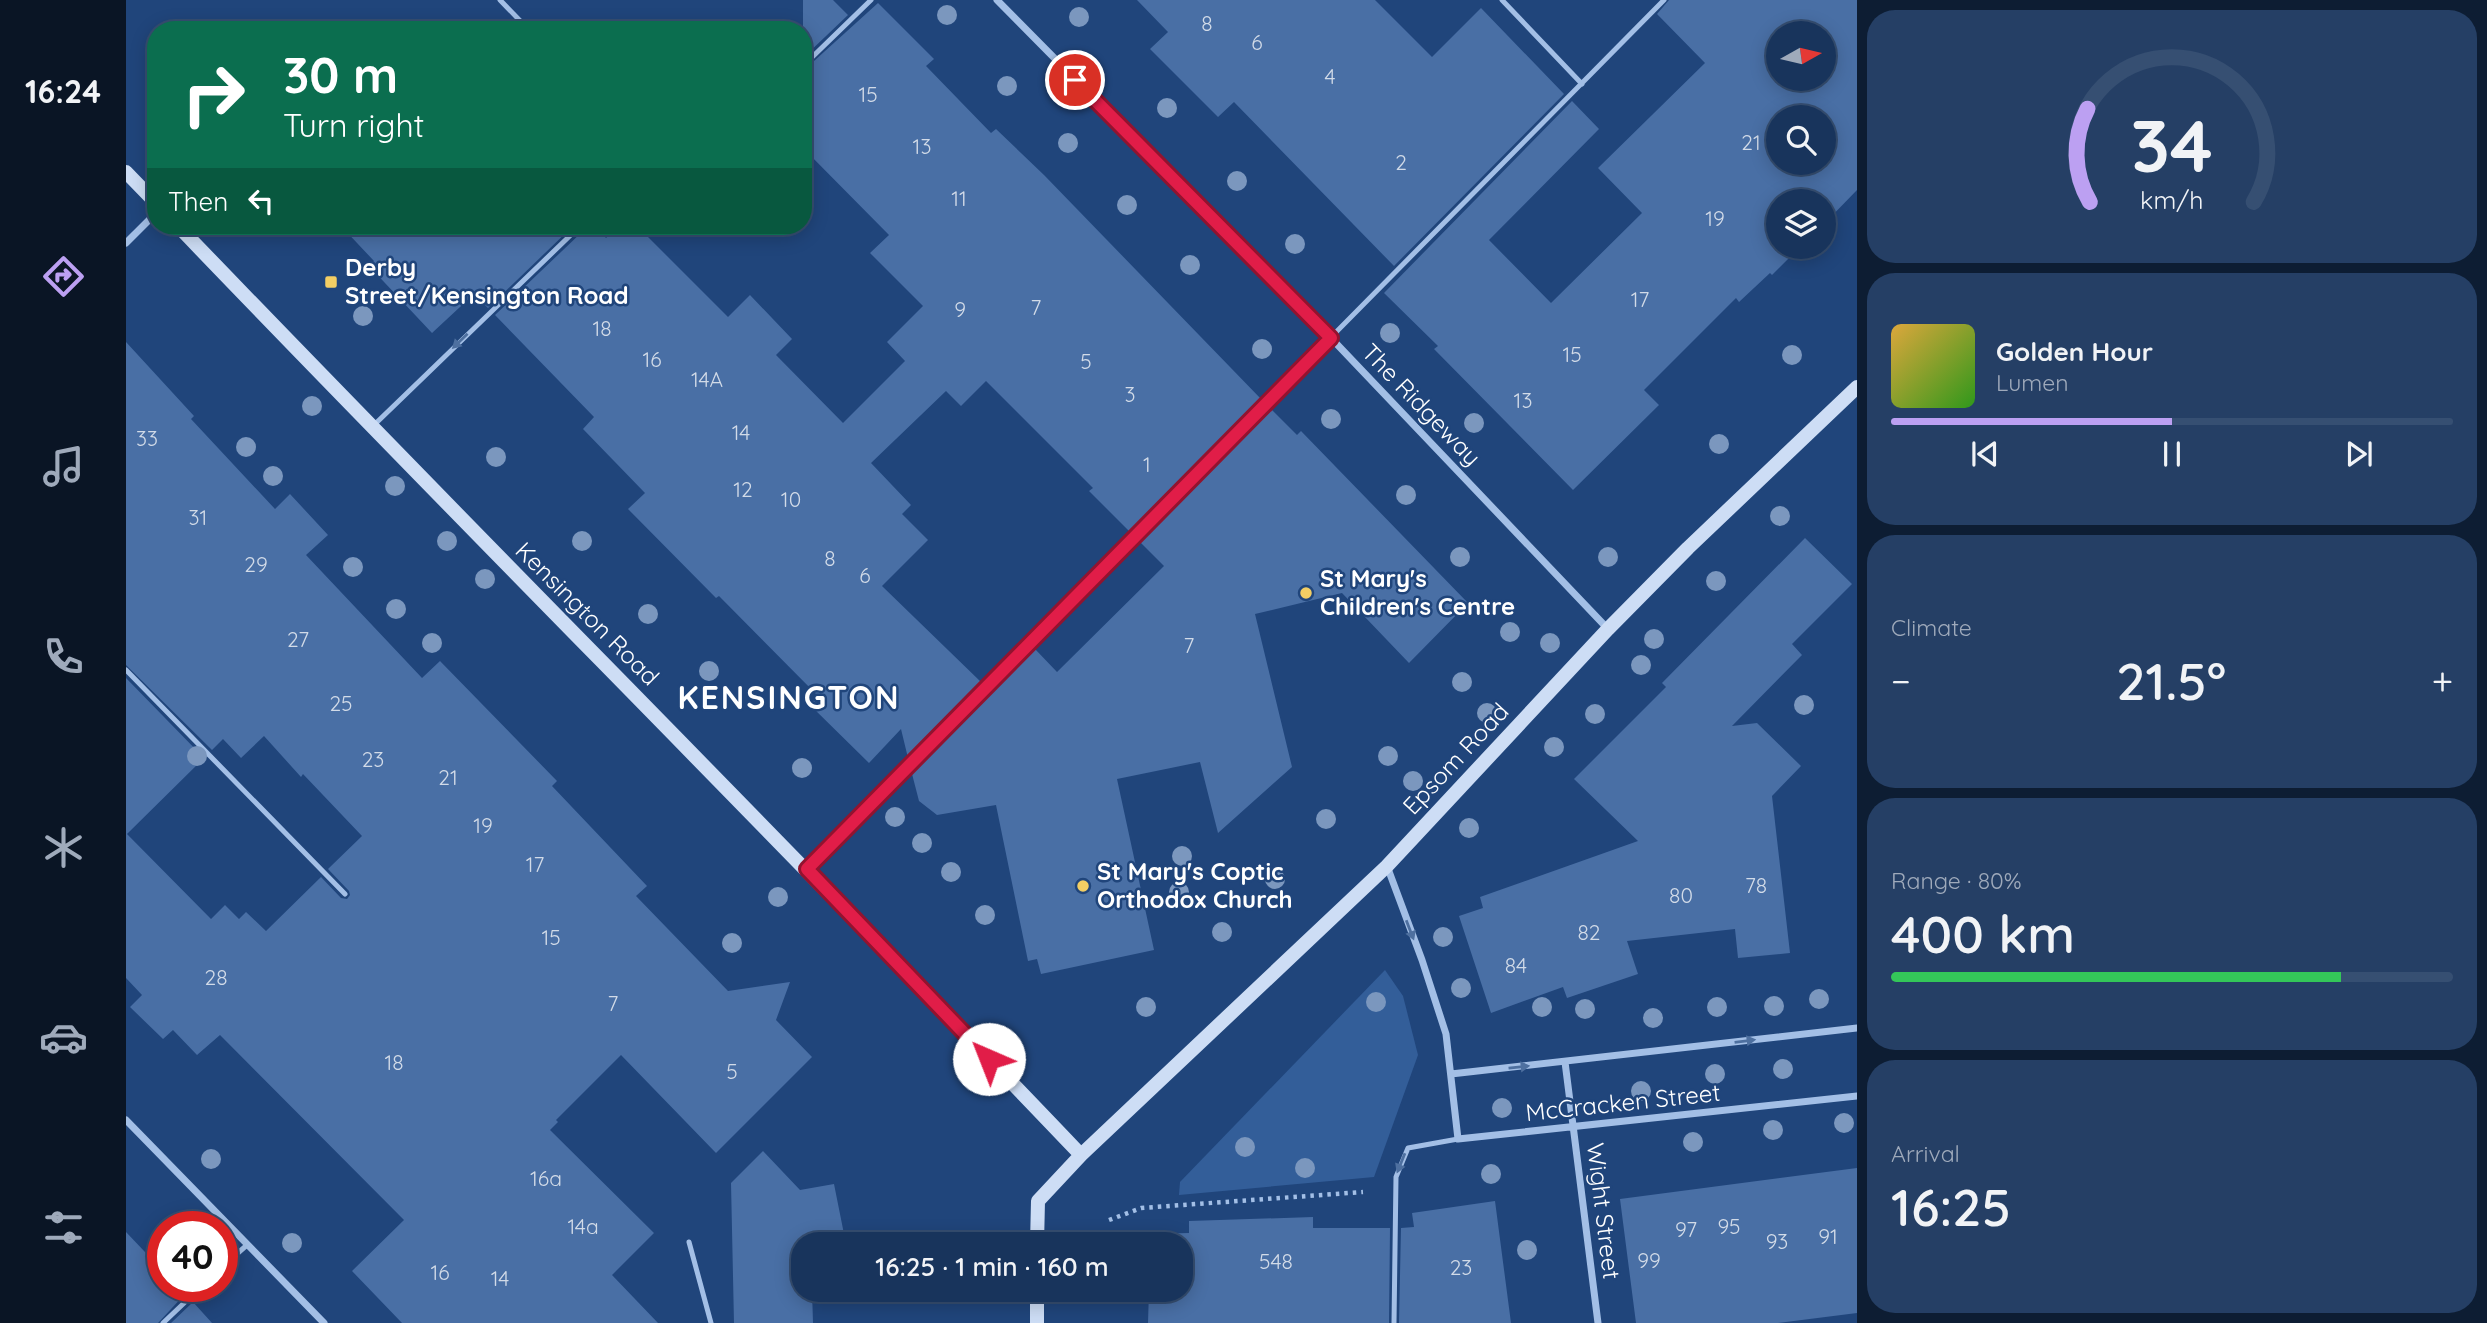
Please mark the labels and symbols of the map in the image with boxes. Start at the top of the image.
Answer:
house number: 8 [1201,10,1213,36]
north arrow [1766,21,1836,91]
house number: 6 [1251,29,1263,55]
pin [1045,50,1105,110]
house number: 4 [1324,63,1336,89]
house number: 15 [858,81,878,107]
house number: 21 [1741,129,1761,155]
house number: 13 [913,133,931,159]
house number: 2 [1395,149,1407,175]
house number: 11 [951,185,967,211]
house number: 19 [1705,205,1725,231]
place label: Derby Street/Kensington Road [345,252,629,310]
marker: Derby Street/Kensington Road [323,274,339,290]
house number: 17 [1631,286,1649,312]
house number: 7 [1031,294,1042,320]
house number: 9 [954,296,966,322]
house number: 18 [592,315,612,341]
one-way arrow [451,332,468,349]
street label: The Ridgeway [1356,337,1488,472]
house number: 15 [1562,341,1582,367]
house number: 16 [642,346,662,372]
house number: 5 [1080,348,1092,374]
house number: 14A [691,366,723,392]
house number: 3 [1124,381,1136,407]
house number: 13 [1514,387,1532,413]
house number: 14 [732,419,750,445]
house number: 33 [136,425,158,451]
house number: 1 [1143,451,1151,477]
house number: 12 [733,476,753,502]
house number: 10 [781,486,801,512]
house number: 31 [189,504,207,530]
street label: Kensington Road [510,535,666,691]
house number: 8 [824,545,836,571]
house number: 29 [244,551,268,577]
house number: 6 [859,562,871,588]
place label: St Mary's Children's Centre [1320,563,1515,621]
marker: St Mary's Children's Centre [1298,585,1314,601]
house number: 27 [287,626,309,652]
house number: 7 [1184,632,1195,658]
district label: KENSINGTON [678,677,900,717]
house number: 25 [329,690,353,716]
street label: Epsom Road [1396,696,1515,820]
house number: 23 [362,746,384,772]
house number: 21 [438,764,458,790]
house number: 19 [473,812,493,838]
house number: 17 [526,851,544,877]
place label: St Mary's Coptic Orthodox Church [1097,856,1293,914]
house number: 78 [1745,872,1767,898]
marker: St Mary's Coptic Orthodox Church [1075,878,1091,894]
house number: 80 [1669,882,1693,908]
one-way arrow [1405,919,1416,940]
house number: 82 [1578,919,1600,945]
house number: 15 [541,924,561,950]
house number: 84 [1505,952,1527,978]
house number: 28 [205,964,227,990]
house number: 7 [608,990,619,1016]
position arrow [952,1022,1026,1096]
one-way arrow [1734,1036,1756,1047]
house number: 18 [384,1049,404,1075]
house number: 5 [726,1058,738,1084]
one-way arrow [1508,1061,1530,1072]
street label: McCracken Street [1524,1077,1722,1127]
street label: Wight Street [1581,1141,1627,1281]
one-way arrow [1395,1153,1406,1174]
house number: 16a [530,1165,562,1191]
speed limit sign: 40 [147,1211,238,1302]
house number: 14a [567,1213,599,1239]
house number: 95 [1717,1213,1741,1239]
house number: 97 [1675,1216,1697,1242]
house number: 91 [1818,1223,1838,1249]
house number: 93 [1766,1228,1788,1254]
house number: 99 [1637,1247,1661,1273]
house number: 548 [1259,1248,1293,1274]
house number: 23 [1450,1254,1472,1280]
house number: 16 [430,1259,450,1285]
house number: 14 [491,1265,509,1291]

